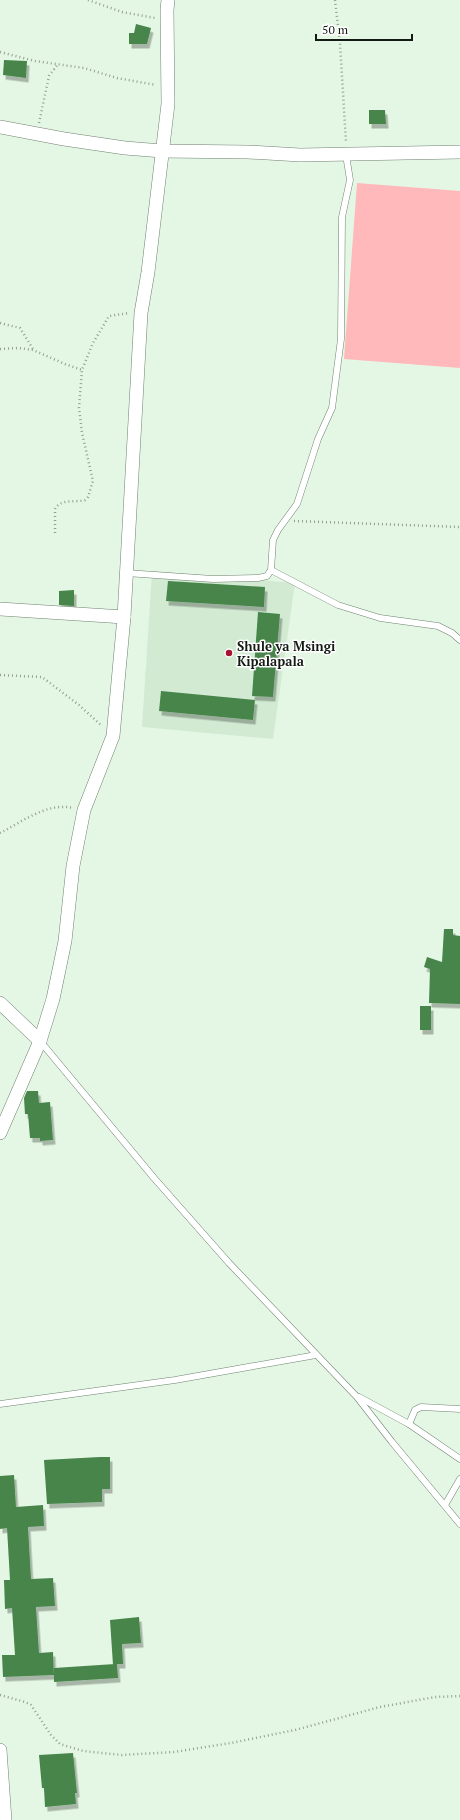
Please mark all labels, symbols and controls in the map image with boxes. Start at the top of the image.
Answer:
scale bar [316,16,412,42]
text: 50 m [322,22,349,37]
place label: Shule ya Msingi Kipalapala [237,637,335,670]
marker: Shule ya Msingi Kipalapala [224,648,234,658]

